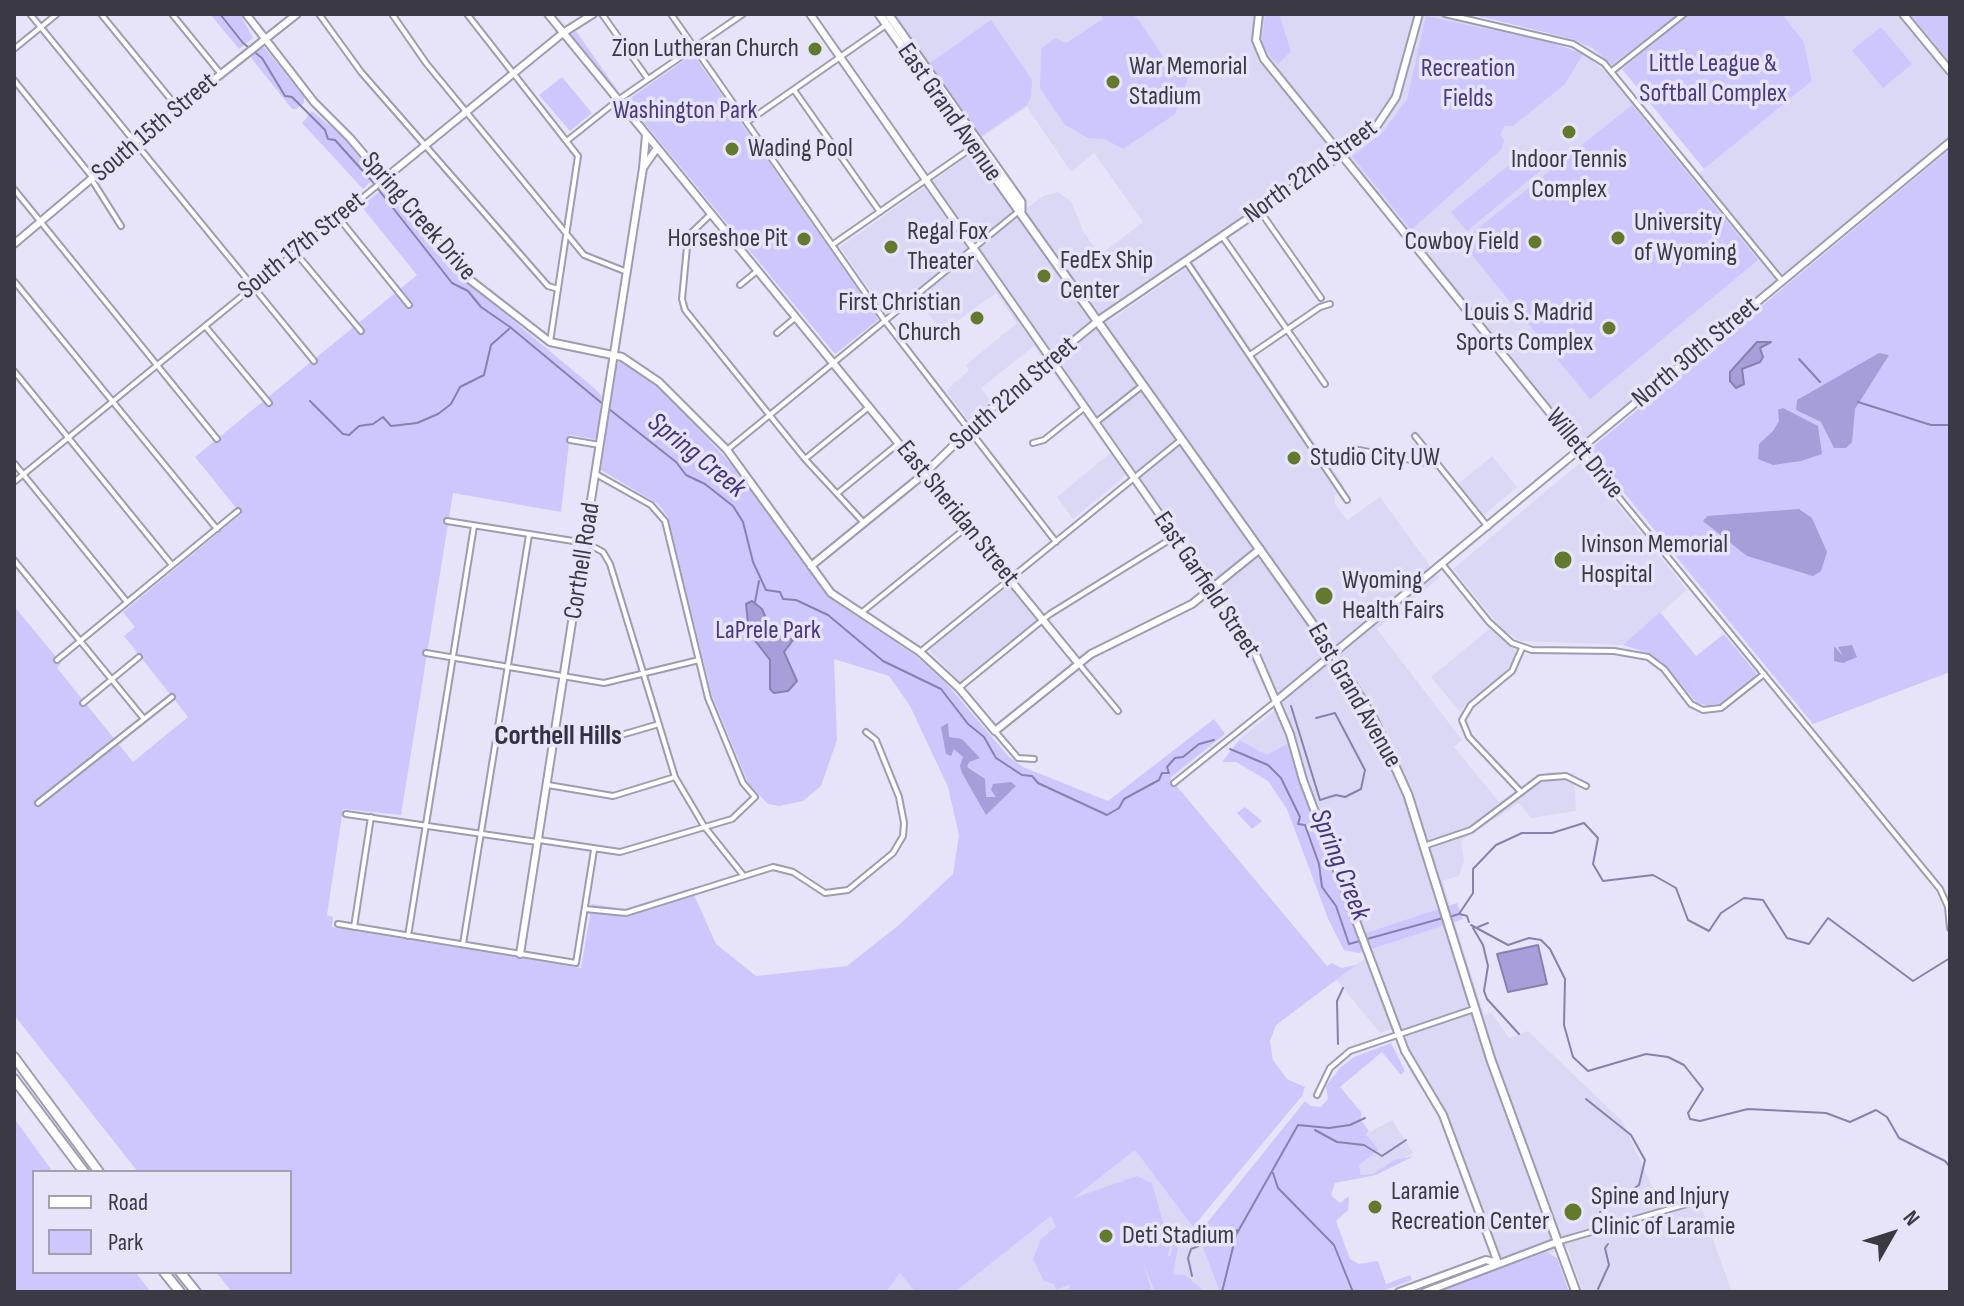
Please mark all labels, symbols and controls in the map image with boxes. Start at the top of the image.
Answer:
place label: Zion Lutheran Church [612,33,799,65]
street label: East Grand Avenue [890,38,1008,188]
marker: Zion Lutheran Church [806,40,824,58]
park label: Little League & Softball Complex [1639,48,1787,110]
place label: War Memorial Stadium [1129,51,1247,112]
park label: Recreation Fields [1421,53,1515,114]
street label: South 15th Street [86,67,224,189]
marker: War Memorial Stadium [1104,73,1122,91]
park label: Washington Park [613,95,757,127]
street label: North 22nd Street [1238,113,1384,231]
marker: Indoor Tennis Complex [1560,123,1578,141]
place label: Wading Pool [748,133,853,165]
marker: Wading Pool [723,140,741,158]
place label: Indoor Tennis Complex [1511,144,1627,206]
street label: Spring Creek Drive [354,146,482,288]
street label: South 17th Street [232,186,372,306]
place label: University of Wyoming [1634,207,1737,268]
place label: Regal Fox Theater [907,216,988,278]
place label: Horseshoe Pit [668,223,788,255]
place label: Cowboy Field [1405,226,1519,258]
marker: University of Wyoming [1609,229,1627,247]
marker: Horseshoe Pit [795,230,813,248]
marker: Cowboy Field [1526,233,1544,251]
marker: Regal Fox Theater [882,238,900,256]
place label: FedEx Ship Center [1060,245,1153,306]
marker: FedEx Ship Center [1035,267,1053,285]
place label: First Christian Church [838,287,961,348]
street label: North 30th Street [1626,291,1766,415]
place label: Louis S. Madrid Sports Complex [1456,297,1593,358]
marker: First Christian Church [968,309,986,327]
marker: Louis S. Madrid Sports Complex [1600,319,1618,337]
street label: South 22nd Street [944,330,1084,458]
street label: Willett Drive [1538,403,1630,505]
water label: Spring Creek [640,406,752,506]
street label: East Sheridan Street [889,435,1025,593]
place label: Studio City UW [1310,442,1440,474]
marker: Studio City UW [1285,449,1303,467]
street label: Corthell Road [558,500,608,622]
street label: East Garfield Street [1146,506,1266,664]
place label: Ivinson Memorial Hospital [1581,529,1728,590]
marker: Ivinson Memorial Hospital [1552,549,1574,571]
place label: Wyoming Health Fairs [1342,565,1444,626]
marker: Wyoming Health Fairs [1313,585,1335,607]
park label: LaPrele Park [715,615,821,647]
street label: East Grand Avenue [1300,618,1408,774]
district label: Corthell Hills [494,720,622,754]
water label: Spring Creek [1302,805,1376,925]
legend [32,1170,292,1274]
place label: Laramie Recreation Center [1391,1176,1549,1238]
place label: Spine and Injury Clinic of Laramie [1591,1181,1735,1242]
text: Road [108,1188,148,1217]
north arrow [1852,1194,1932,1274]
marker: Laramie Recreation Center [1366,1198,1384,1216]
marker: Spine and Injury Clinic of Laramie [1562,1201,1584,1223]
text: N [1897,1206,1925,1232]
place label: Deti Stadium [1122,1220,1234,1252]
marker: Deti Stadium [1097,1227,1115,1245]
text: Park [108,1228,143,1257]

